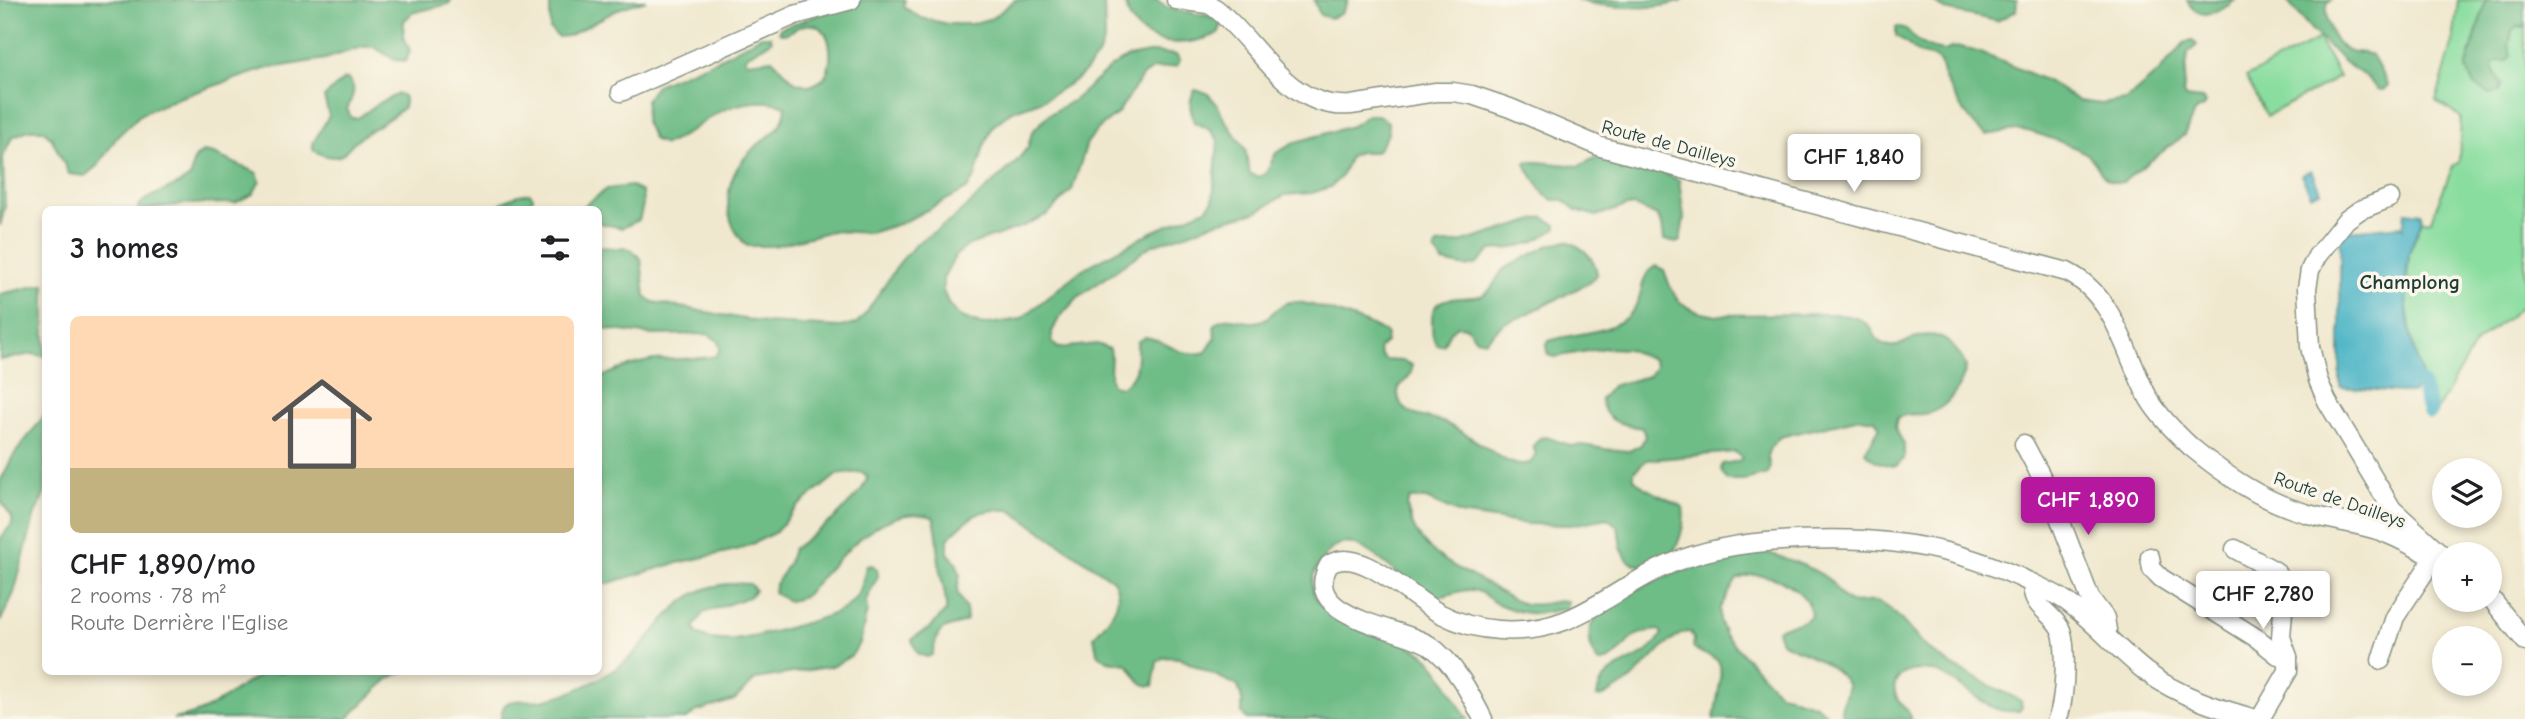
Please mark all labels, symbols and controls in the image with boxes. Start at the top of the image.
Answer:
street label: Route de Dailleys [1599,116,1738,172]
pin: CHF 1,840 [1774,134,1934,194]
text: CHF 1,840 [1804,143,1904,170]
icon: filters [536,229,574,267]
text: 3 homes [70,231,178,266]
district label: Champlong [2360,270,2460,294]
icon: home [259,361,385,487]
map controls [2432,458,2502,696]
button: layers [2432,458,2502,528]
street label: Route de Dailleys [2271,467,2409,533]
pin: CHF 1,890 [2008,477,2168,537]
text: CHF 1,890 [2037,486,2139,513]
button: + [2432,542,2502,612]
text: CHF 1,890/mo [70,547,256,582]
pin: CHF 2,780 [2183,572,2343,631]
text: CHF 2,780 [2212,580,2314,607]
text: 2 rooms · 78 m² [70,582,226,609]
text: Route Derrière l'Eglise [70,609,288,636]
button: − [2432,626,2502,696]

